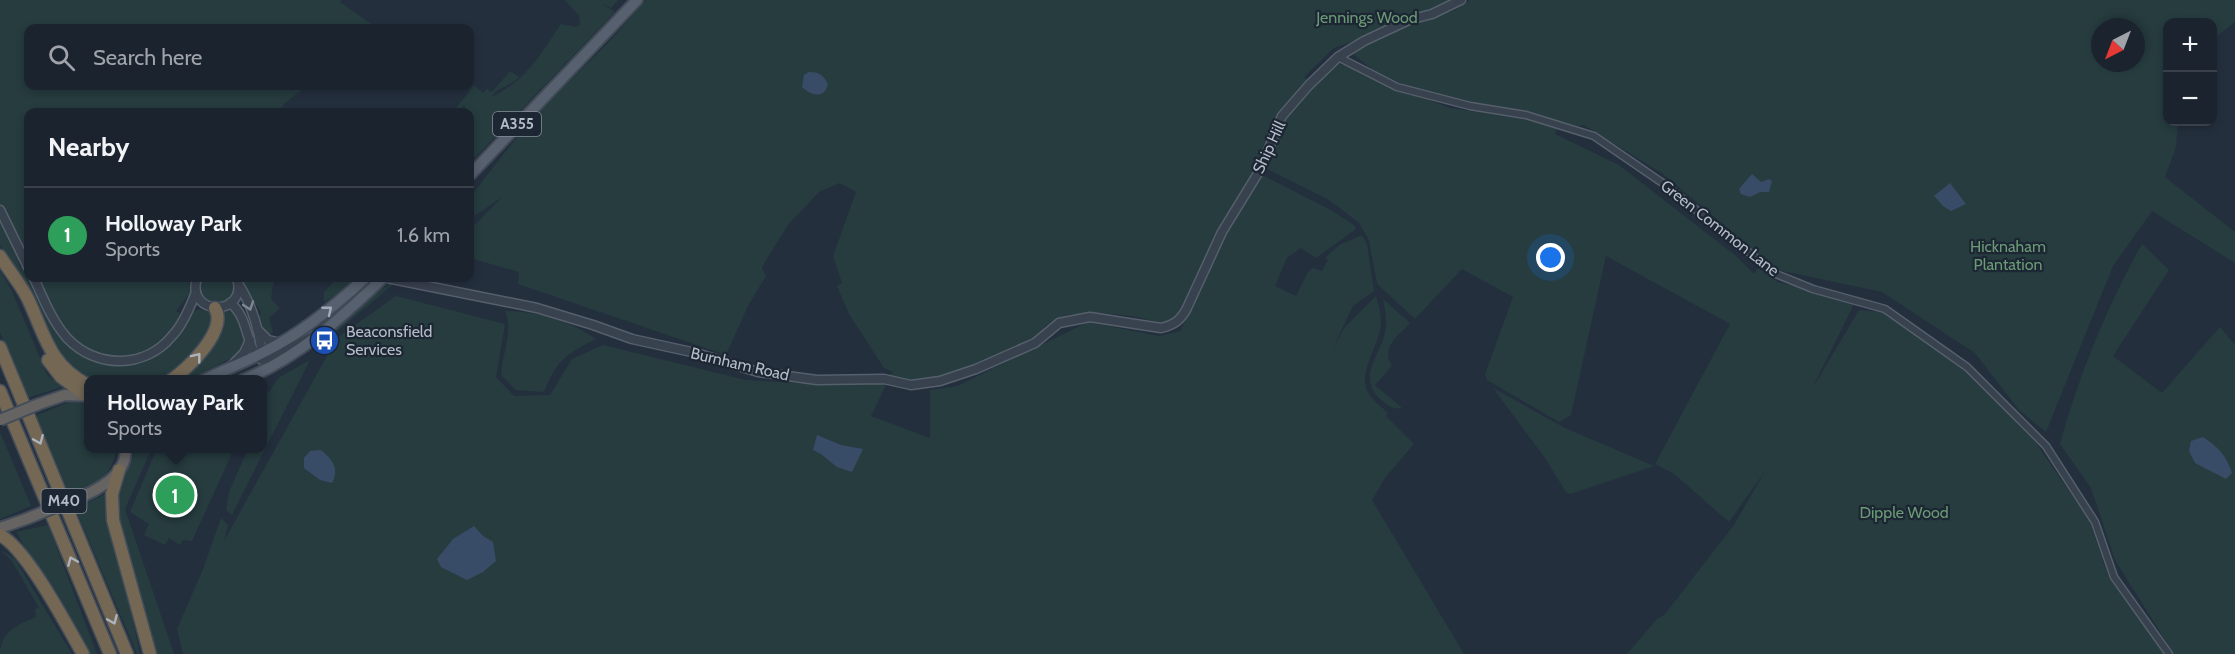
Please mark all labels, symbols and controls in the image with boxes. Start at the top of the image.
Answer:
park label: Jennings Wood [1315,8,1418,27]
north arrow [2091,18,2145,72]
map controls [2163,18,2217,126]
button: + [2163,18,2217,72]
search box [24,24,474,90]
icon: search [45,41,78,74]
text: Search here [93,44,202,71]
button: − [2163,72,2217,126]
road number: A355 [493,112,541,136]
street label: Ship Hill [1249,117,1290,176]
text: Nearby [48,131,129,163]
street label: Green Common Lane [1657,176,1783,280]
text: Holloway Park [105,210,242,237]
text: 1 [64,223,71,247]
text: 1.6 km [397,223,450,247]
text: Sports [105,237,160,261]
park label: Hicknaham Plantation [1970,237,2046,274]
your location [1536,243,1565,272]
one-way arrow [242,300,254,311]
one-way arrow [321,306,332,317]
place label: Beaconsfield Services [346,322,432,359]
bus stop icon: Beaconsfield Services [309,324,341,356]
street label: Burnham Road [689,343,791,385]
one-way arrow [190,353,201,364]
popup [84,375,267,453]
text: Holloway Park [107,389,244,416]
text: Sports [107,416,162,440]
one-way arrow [32,434,44,445]
pin: 1 [156,472,195,518]
road number: M40 [42,489,86,513]
park label: Dipple Wood [1859,503,1949,522]
one-way arrow [67,557,79,568]
one-way arrow [106,614,118,625]

